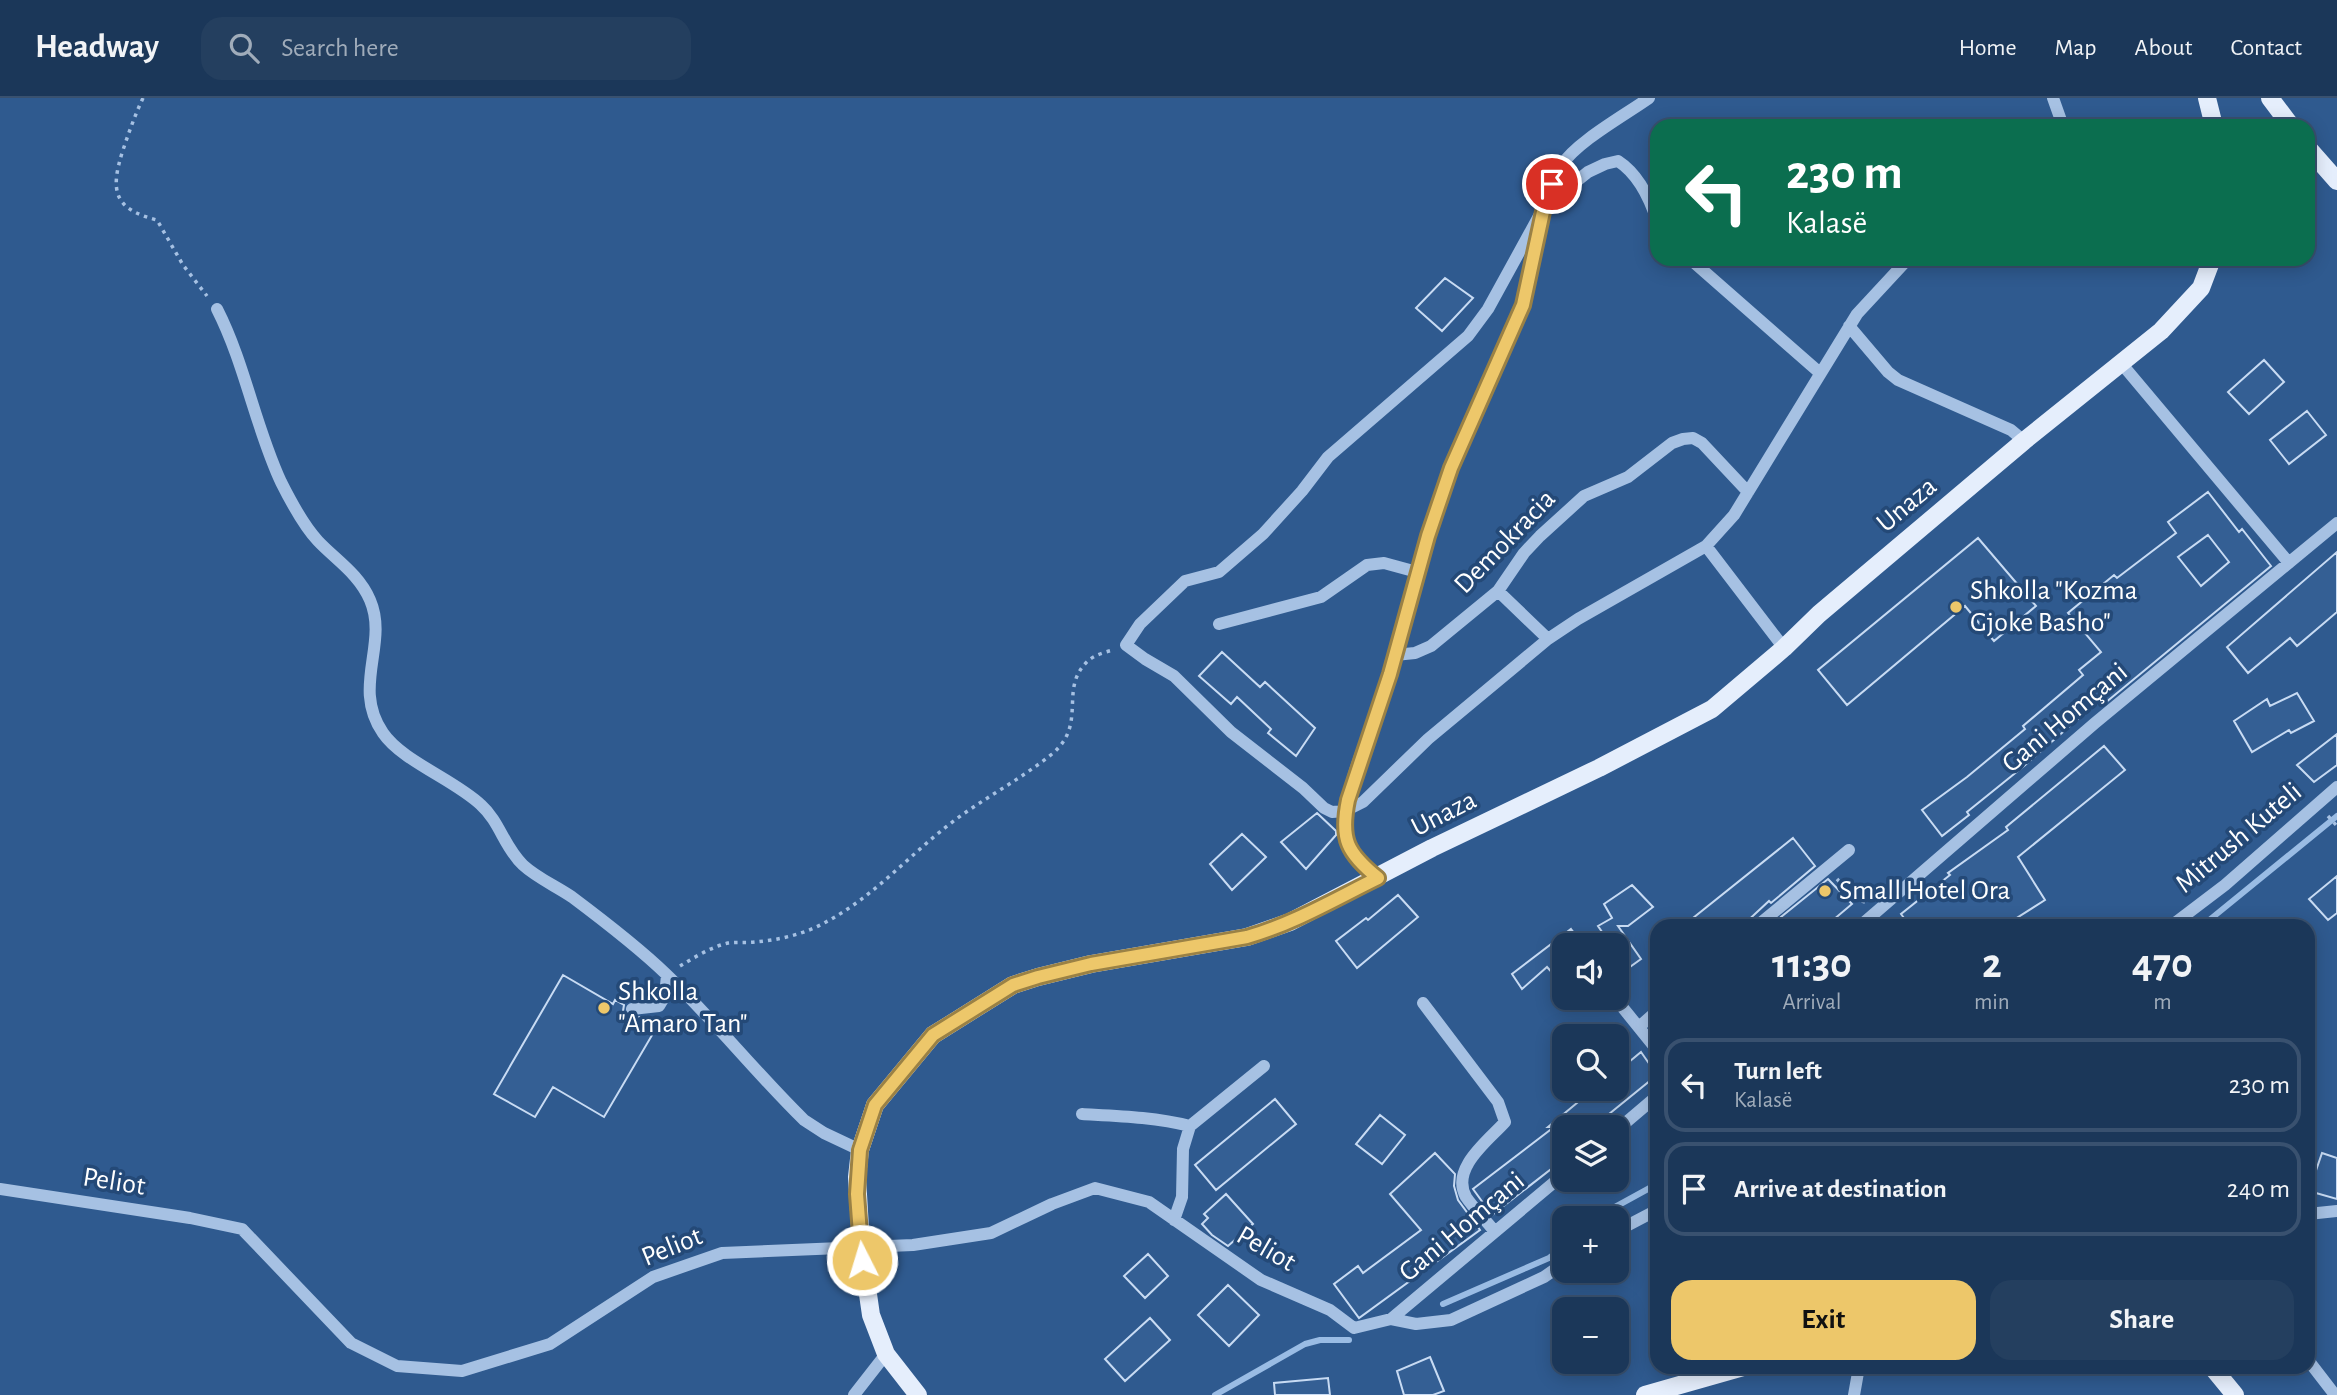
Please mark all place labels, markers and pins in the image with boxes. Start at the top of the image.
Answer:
pin [1522,154,1582,214]
place label: Shkolla "Kozma Gjoke Basho" [1970,577,2138,637]
marker: Shkolla "Kozma Gjoke Basho" [1948,599,1964,615]
place label: Small Hotel Ora [1839,877,2011,905]
marker: Small Hotel Ora [1817,883,1833,899]
place label: Shkolla "Amaro Tan" [618,978,748,1038]
marker: Shkolla "Amaro Tan" [596,1000,612,1016]

